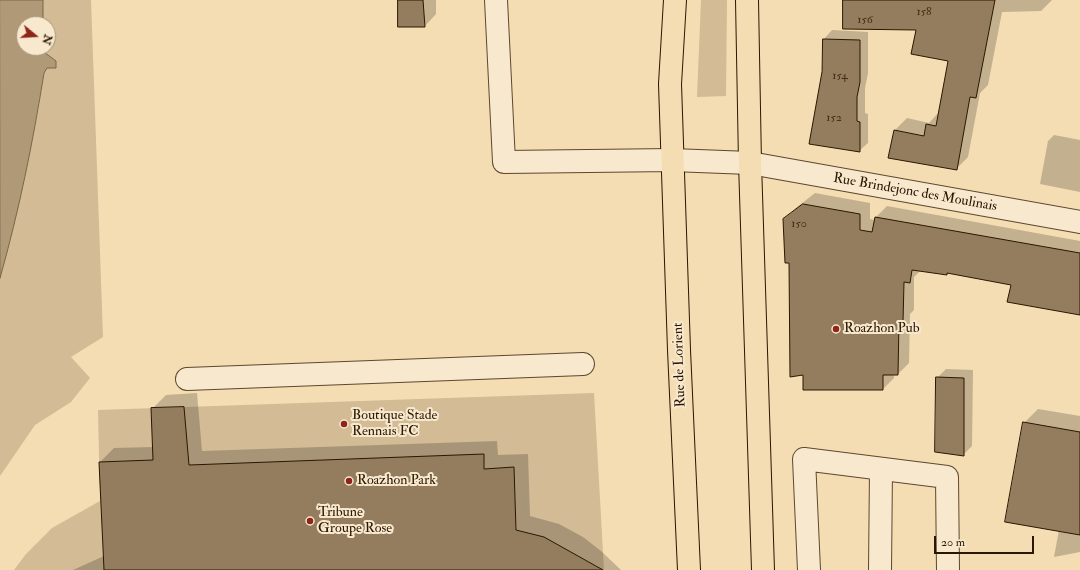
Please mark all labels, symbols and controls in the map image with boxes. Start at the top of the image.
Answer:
house number: 158 [916,5,932,19]
house number: 156 [857,13,873,27]
north arrow [16,16,56,56]
text: N [39,33,55,46]
house number: 154 [832,69,848,83]
house number: 152 [826,111,842,125]
street label: Rue Brindejonc des Moulinais [832,170,998,216]
house number: 150 [791,217,807,231]
place label: Roazhon Pub [844,321,920,337]
street label: Rue de Lorient [670,322,690,408]
marker: Roazhon Pub [831,324,841,334]
place label: Boutique Stade Rennais FC [352,408,437,440]
marker: Boutique Stade Rennais FC [339,419,349,429]
place label: Roazhon Park [357,473,436,489]
marker: Roazhon Park [344,476,354,486]
place label: Tribune Groupe Rose [318,505,392,538]
marker: Tribune Groupe Rose [305,516,315,526]
scale bar [936,528,1036,554]
text: 20 m [941,535,965,550]

